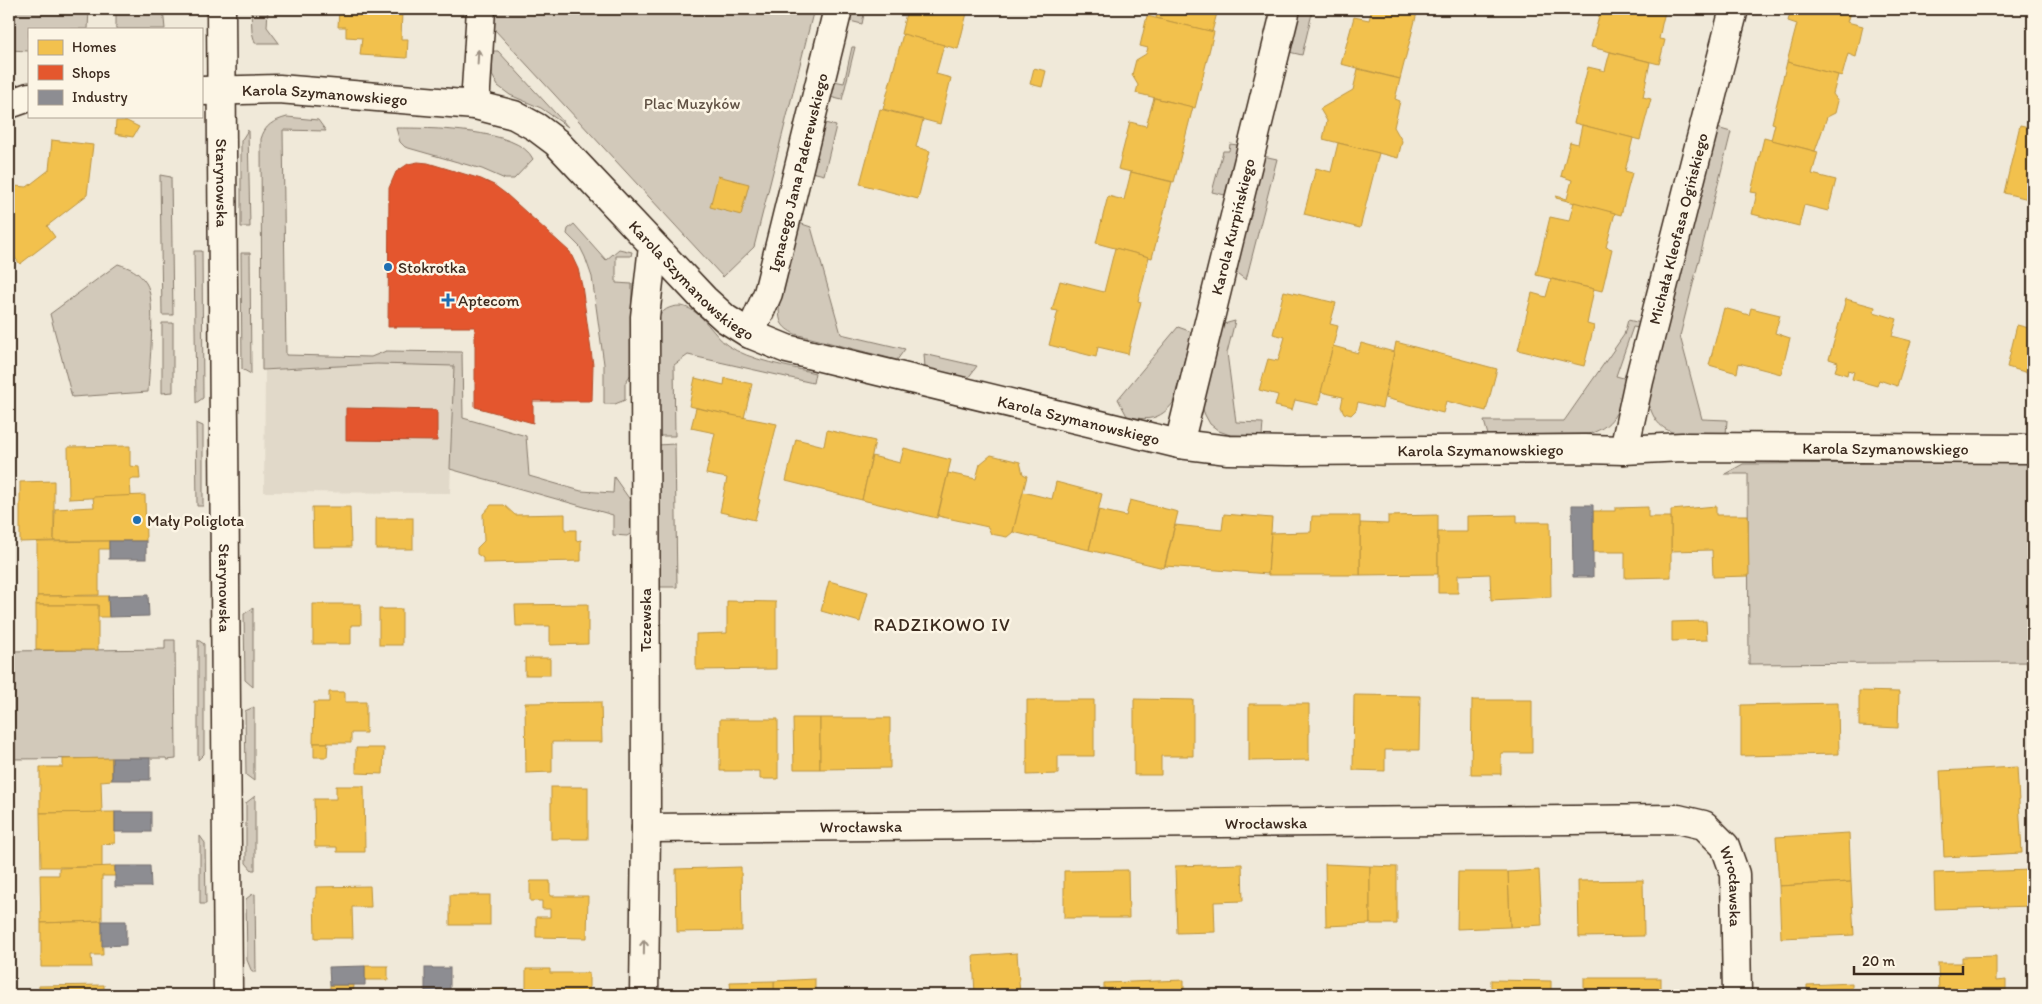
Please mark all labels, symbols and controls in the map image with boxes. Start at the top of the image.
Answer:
legend [28,28,202,118]
text: Homes [72,38,117,56]
one-way arrow [474,49,483,65]
text: Shops [72,64,111,82]
street label: Ignacego Jana Paderewskiego [765,71,832,274]
street label: Karola Szymanowskiego [242,80,408,109]
text: Industry [72,88,128,106]
park label: Plac Muzyków [644,94,740,113]
street label: Michała Kleofasa Ogińskiego [1645,131,1712,326]
street label: Starynowska [212,138,232,228]
street label: Karola Kurpińskiego [1207,156,1259,297]
street label: Karola Szymanowskiego [625,216,758,344]
place label: Stokrotka [398,258,467,277]
marker: Stokrotka [382,261,394,273]
place label: Aptecom [458,291,520,310]
marker: Aptecom [442,294,454,306]
street label: Karola Szymanowskiego [996,391,1162,449]
street label: Karola Szymanowskiego [1802,439,1969,459]
street label: Karola Szymanowskiego [1397,440,1564,460]
place label: Mały Poliglota [147,511,244,530]
marker: Mały Poliglota [131,514,143,526]
street label: Starynowska [215,543,234,633]
street label: Tczewska [636,588,655,652]
district label: RADZIKOWO IV [873,614,1011,636]
street label: Wrocławska [1225,813,1308,833]
street label: Wrocławska [820,817,903,836]
street label: Wrocławska [1716,843,1745,928]
one-way arrow [639,939,649,955]
scale bar [1854,944,1963,976]
text: 20 m [1862,952,1896,970]

